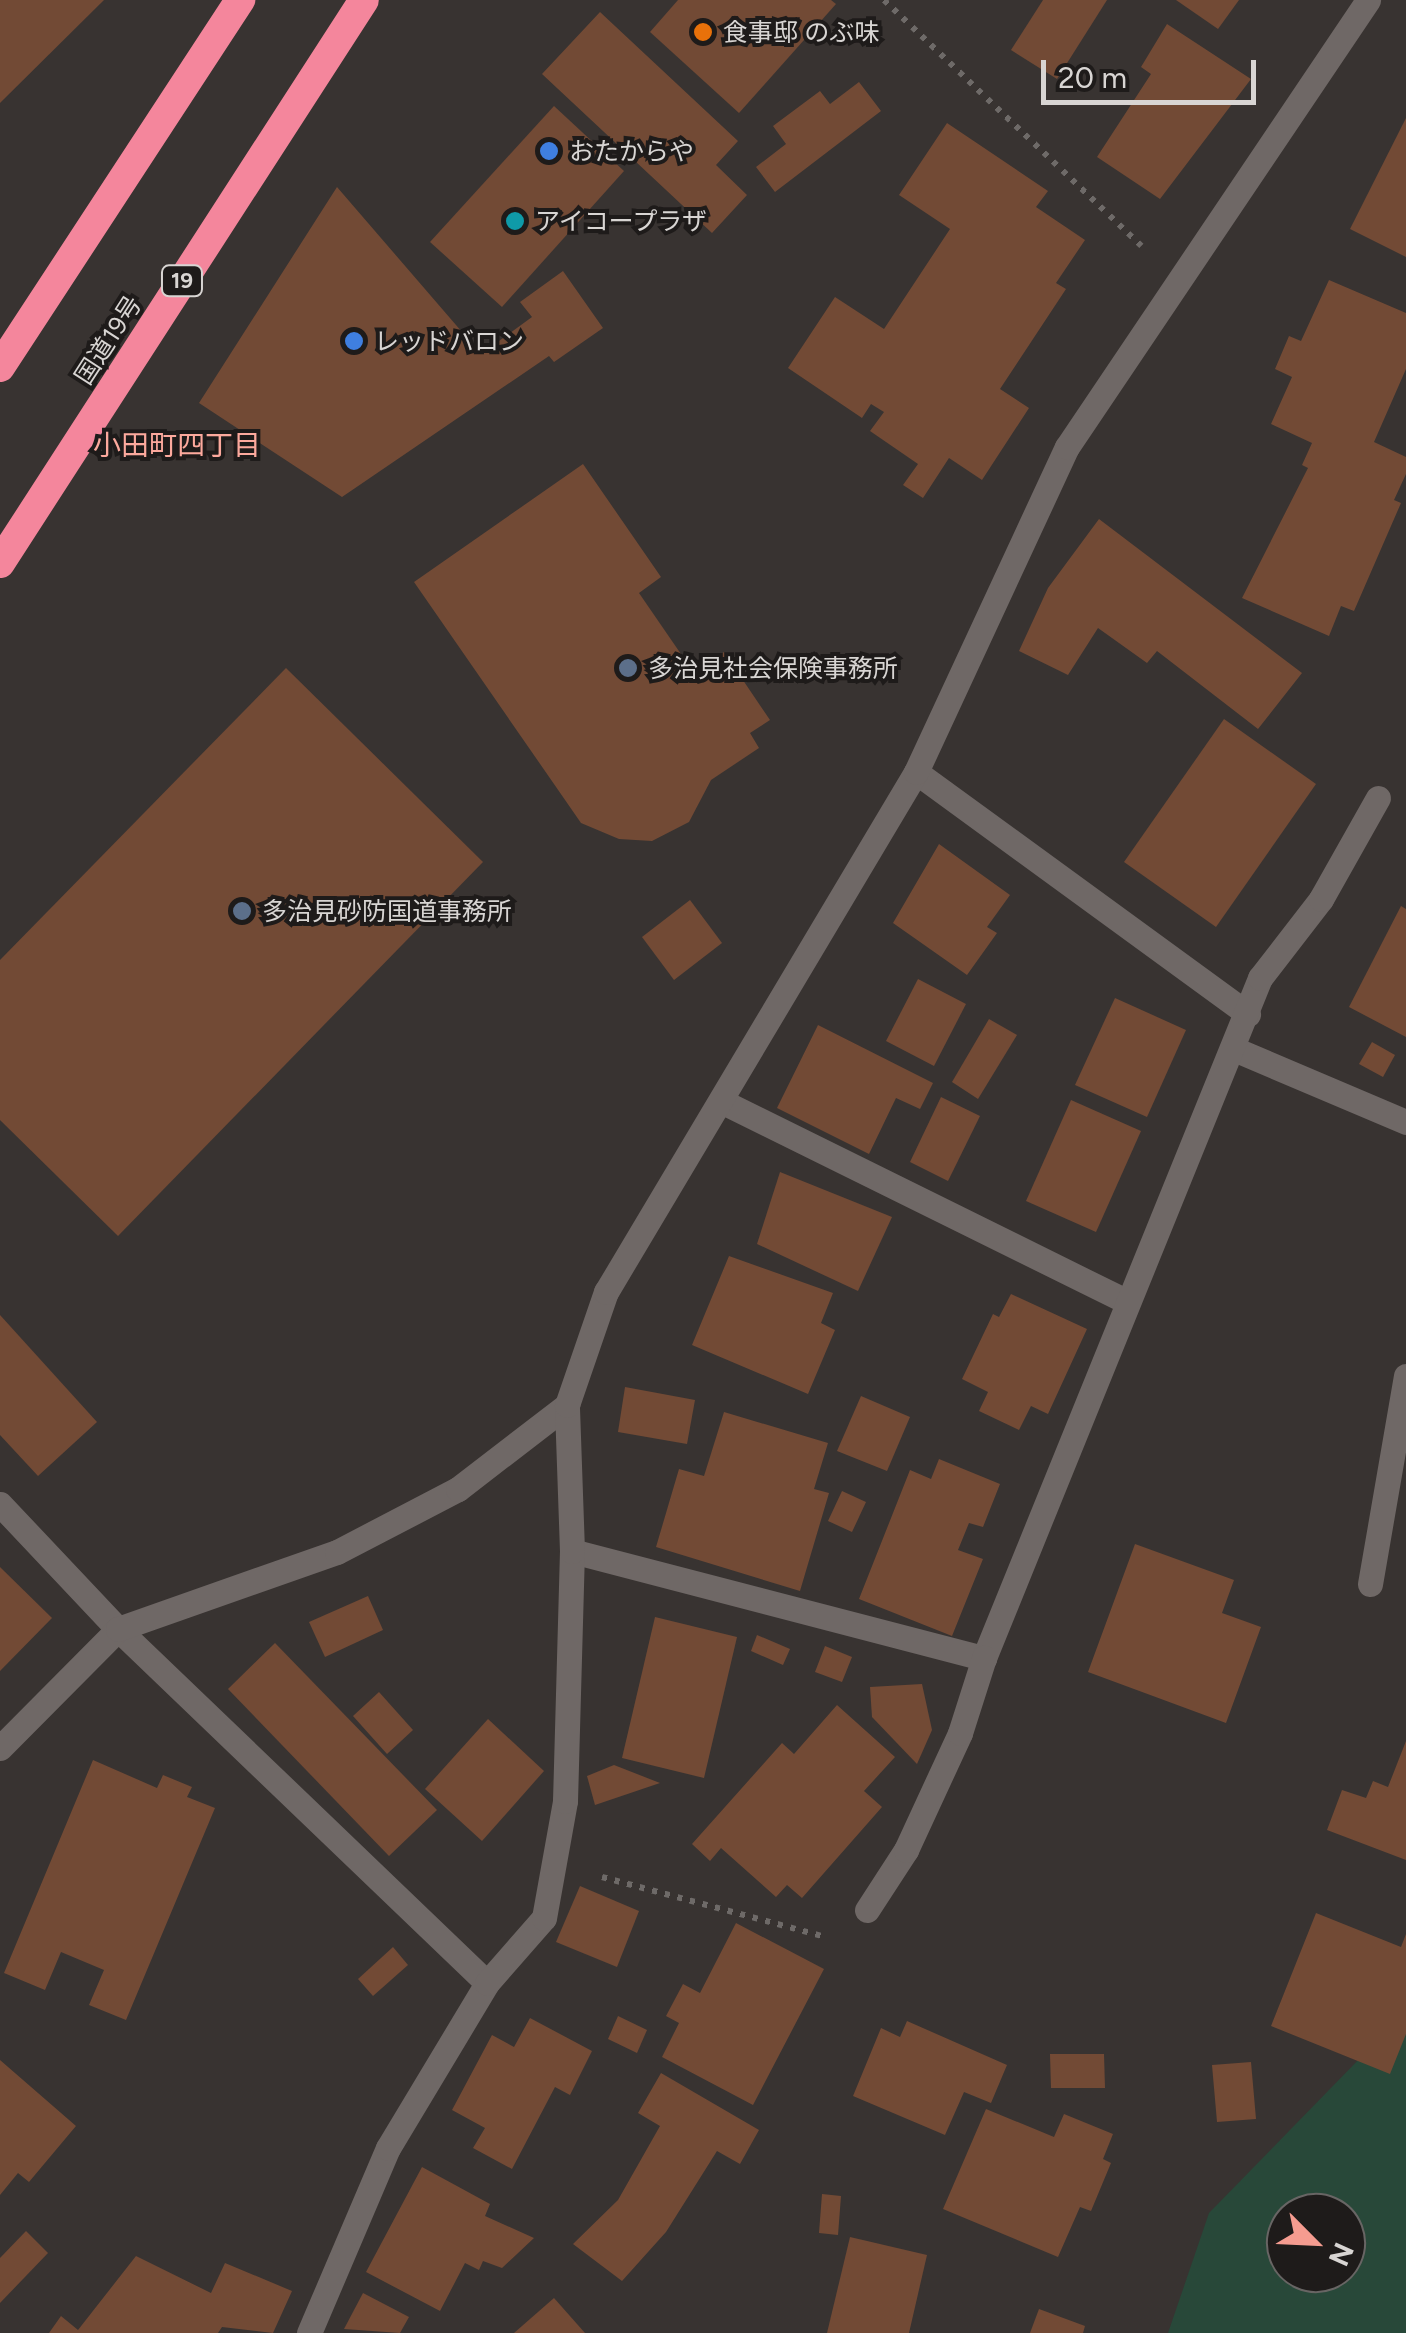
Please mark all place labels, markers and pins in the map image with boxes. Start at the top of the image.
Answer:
place label: 食事邸 のぶ味 [723,17,879,47]
marker: 食事邸 のぶ味 [692,21,714,43]
place label: おたからや [569,136,694,166]
marker: おたからや [538,140,560,162]
place label: アイコープラザ [535,206,710,236]
marker: アイコープラザ [504,210,526,232]
place label: レッドバロン [374,326,524,356]
marker: レッドバロン [343,330,365,352]
place label: 多治見社会保険事務所 [648,653,898,683]
marker: 多治見社会保険事務所 [617,657,639,679]
place label: 多治見砂防国道事務所 [262,896,512,926]
marker: 多治見砂防国道事務所 [231,900,253,922]

